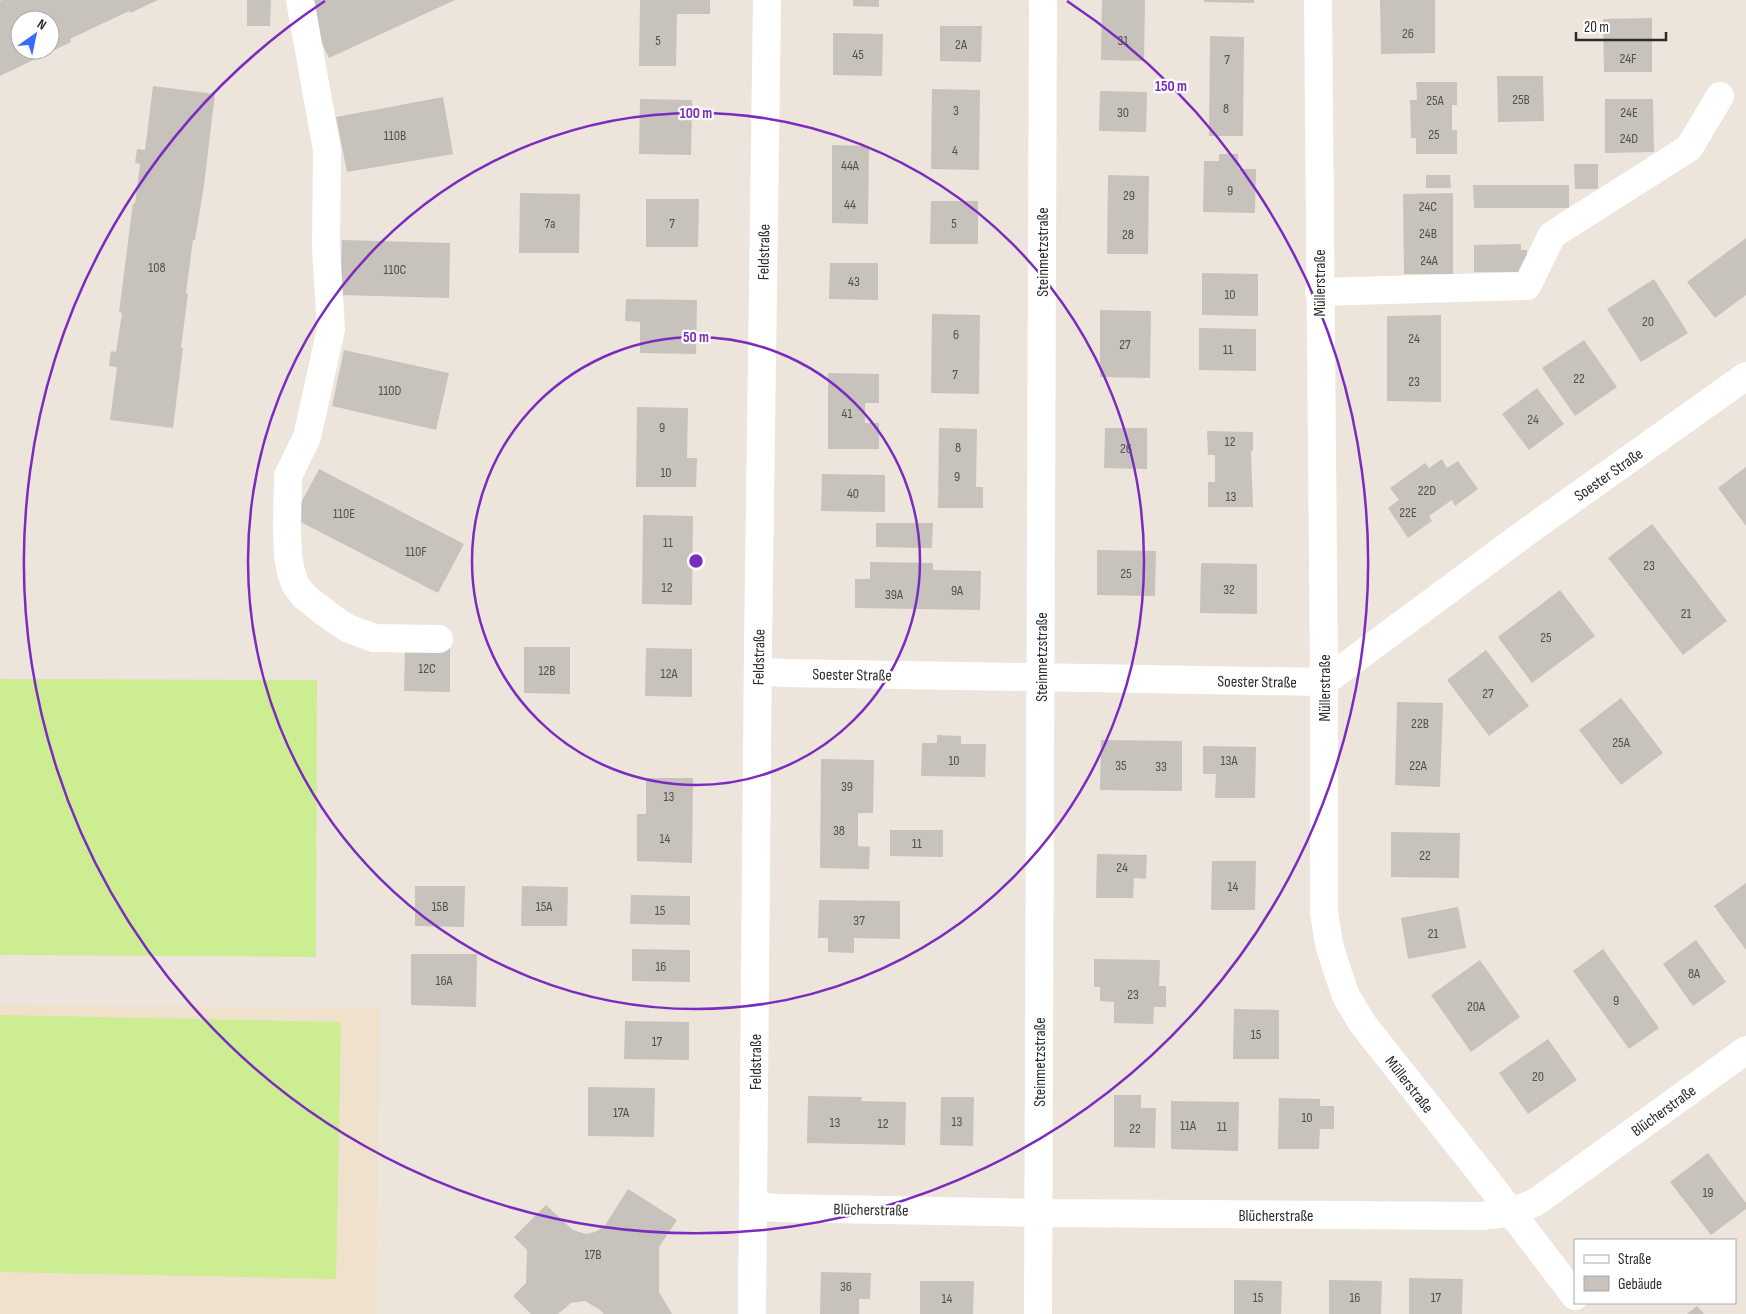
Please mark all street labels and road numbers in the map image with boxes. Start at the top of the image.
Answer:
street label: Steinmetzstraße [1034,207,1053,297]
street label: Feldstraße [755,224,774,280]
street label: Müllerstraße [1311,249,1330,317]
street label: Soester Straße [1571,445,1647,506]
street label: Steinmetzstraße [1033,612,1052,702]
street label: Feldstraße [750,629,769,685]
street label: Müllerstraße [1316,654,1335,722]
street label: Soester Straße [812,665,892,686]
street label: Soester Straße [1217,672,1297,693]
street label: Steinmetzstraße [1031,1017,1050,1107]
street label: Feldstraße [747,1034,766,1090]
street label: Müllerstraße [1381,1053,1437,1117]
street label: Blücherstraße [1628,1081,1700,1141]
street label: Blücherstraße [833,1200,909,1221]
street label: Blücherstraße [1238,1207,1314,1226]

